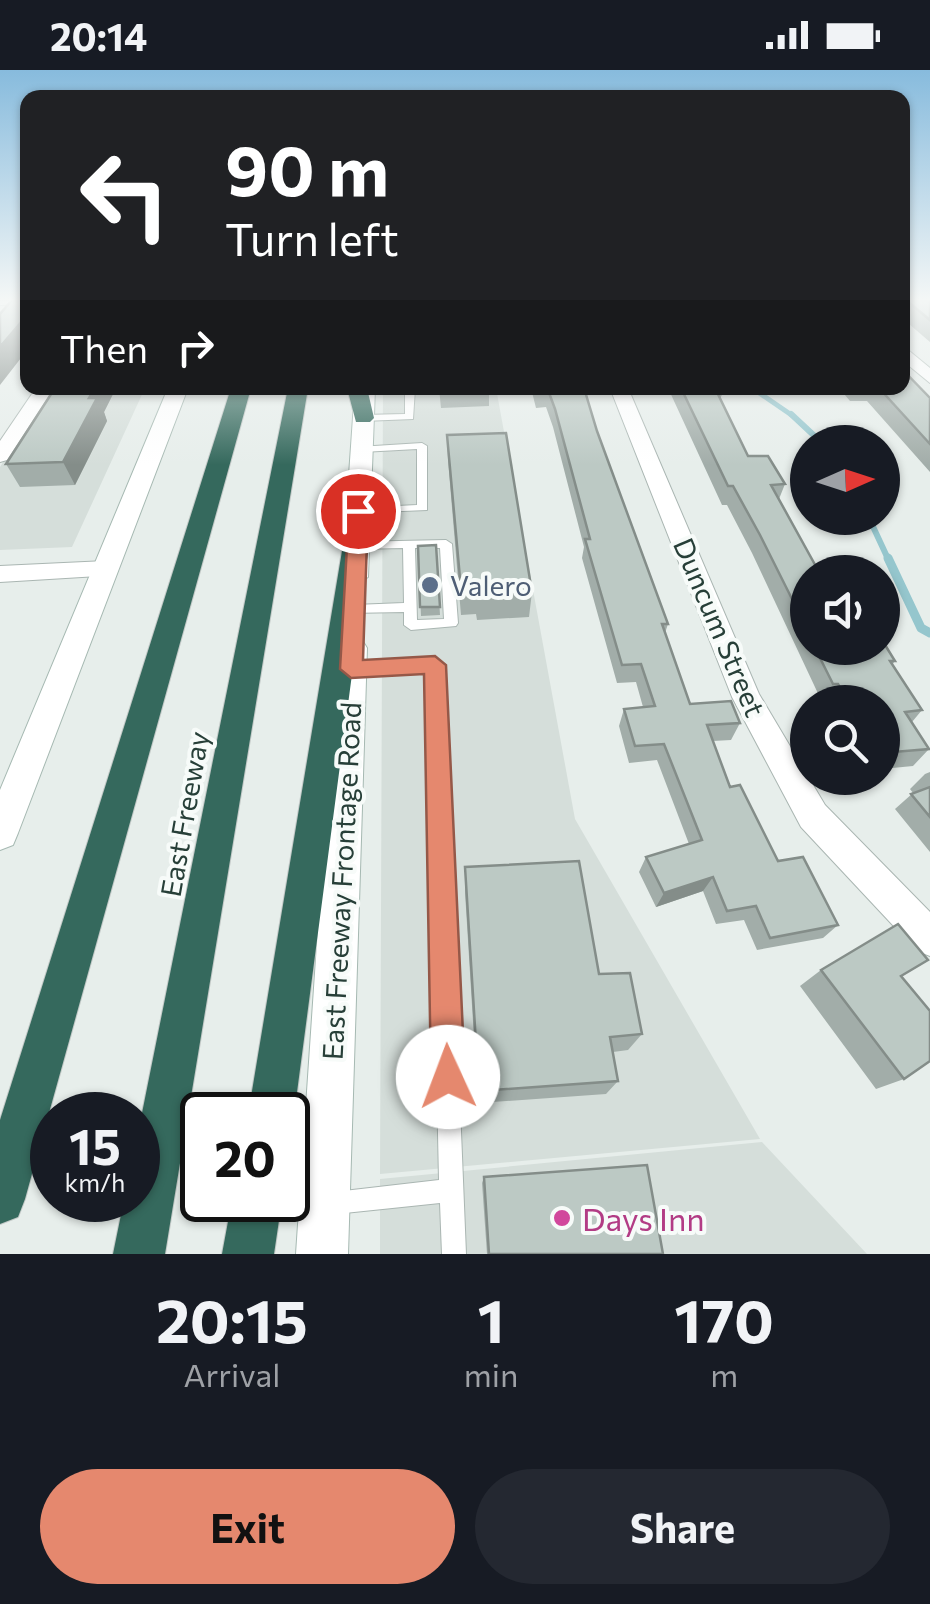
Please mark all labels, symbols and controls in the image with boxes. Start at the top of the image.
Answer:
text: 20:14 [50,12,147,59]
text: 90 m [225,125,389,210]
icon: left [60,130,190,260]
text: Turn left [225,210,399,265]
icon: right [168,320,223,375]
text: Then [60,324,148,371]
north arrow [790,425,900,535]
map controls [790,425,900,795]
pin [316,469,401,554]
icon: arrive [331,484,386,539]
street label: Duncum Street [667,533,773,721]
button: sound [790,555,900,665]
place label: Valero [450,568,532,602]
marker: Valero [419,574,441,596]
button: search [790,685,900,795]
street label: East Freeway Frontage Road [315,701,367,1061]
street label: East Freeway [153,729,215,899]
position arrow [396,1025,500,1129]
speed limit sign: 20 [180,1092,310,1222]
text: 15 [69,1114,121,1175]
text: km/h [65,1167,125,1197]
place label: Days Inn [582,1198,705,1238]
marker: Days Inn [551,1207,573,1229]
text: 20:15 [156,1282,308,1355]
text: 1 [477,1282,505,1355]
text: 170 [674,1282,774,1355]
text: Arrival [183,1354,280,1394]
text: min [464,1354,518,1394]
text: m [710,1354,738,1394]
button: Exit [40,1469,455,1584]
button: Share [475,1469,890,1584]

